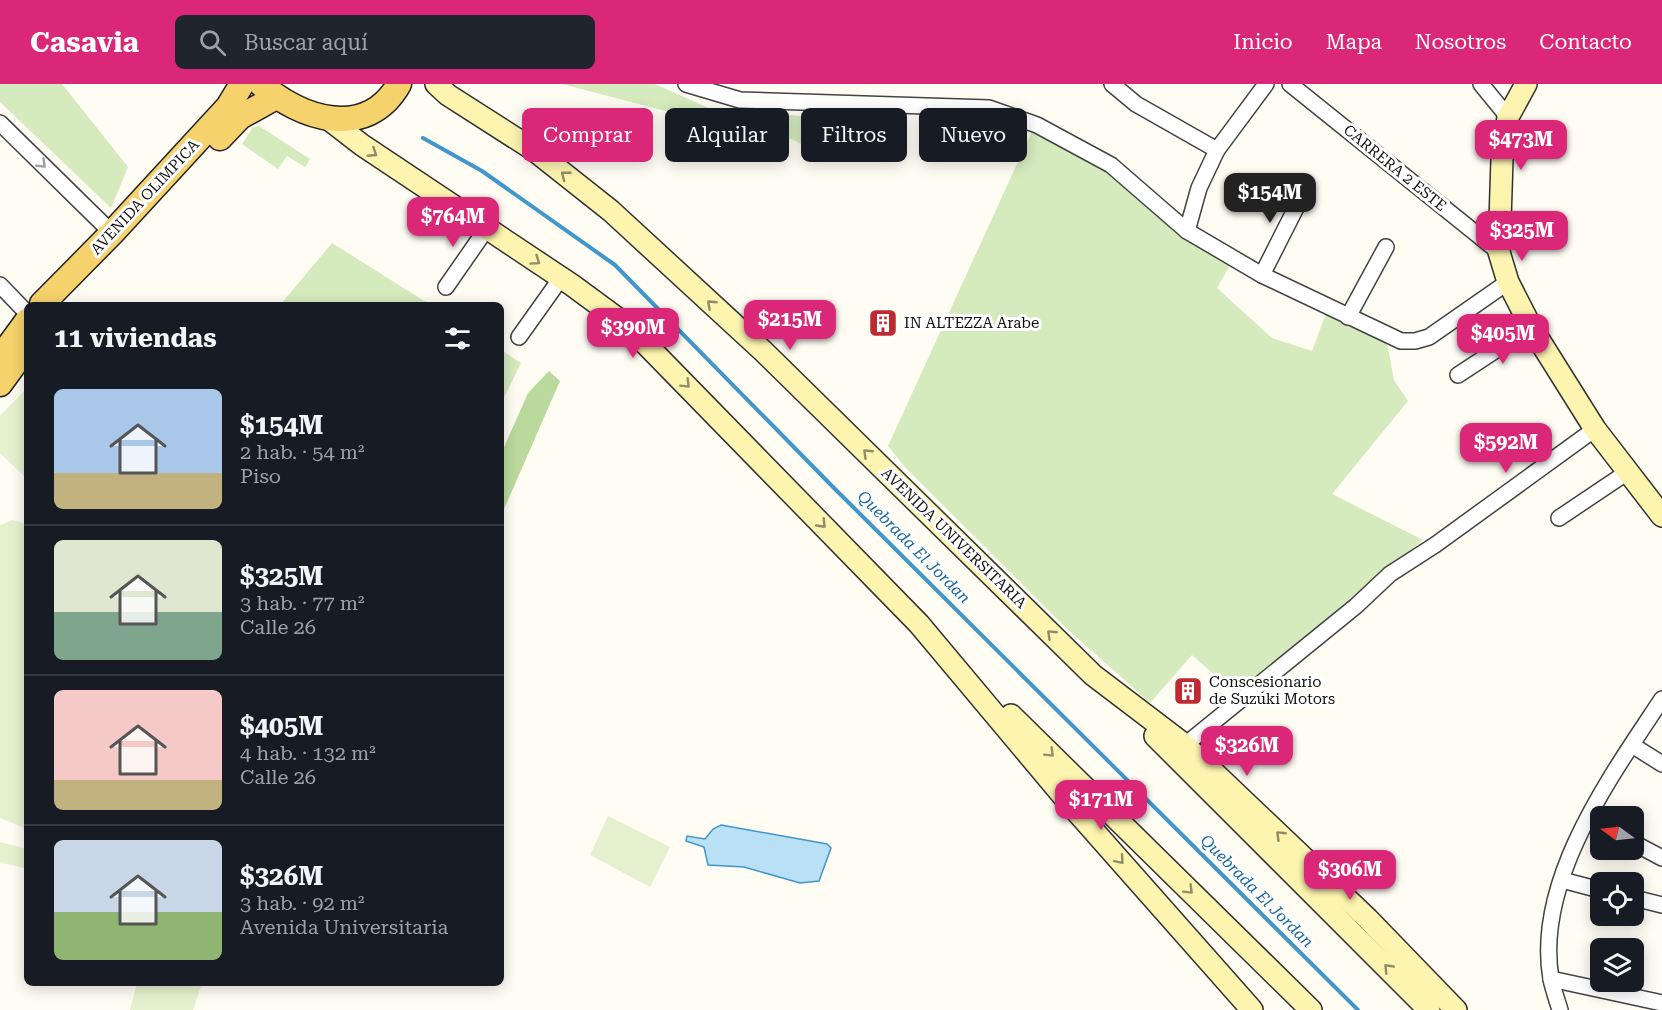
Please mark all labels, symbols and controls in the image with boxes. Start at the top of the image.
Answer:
search box [175,15,595,69]
text: Casavia [30,26,139,59]
icon: search [196,26,229,59]
text: Buscar aquí [244,30,368,55]
text: Inicio [1233,30,1293,54]
text: Mapa [1326,30,1382,54]
text: Nosotros [1415,30,1506,54]
text: Contacto [1539,30,1632,54]
chip: Comprar [522,108,653,162]
chip: Alquilar [665,108,789,162]
chip: Filtros [801,108,907,162]
chip: Nuevo [919,108,1027,162]
pin: $473M [1479,120,1563,171]
street label: CARRERA 2 ESTE [1340,121,1450,215]
text: $473M [1489,127,1553,151]
street label: AVENIDA OLIMPICA [87,135,203,258]
one-way arrow [367,146,378,157]
one-way arrow [35,157,45,168]
one-way arrow [561,171,572,182]
pin: $154M [1228,173,1312,224]
text: $154M [1238,180,1302,204]
pin: $764M [411,197,495,248]
text: $764M [421,204,485,228]
pin: $325M [1480,211,1564,262]
text: $325M [1490,218,1554,242]
one-way arrow [529,254,540,265]
one-way arrow [707,300,718,311]
pin: $215M [748,300,832,351]
text: $215M [758,307,822,331]
building icon: IN ALTEZZA Arabe [867,307,899,339]
pin: $390M [591,308,675,359]
place label: IN ALTEZZA Arabe [904,314,1039,332]
pin: $405M [1461,314,1545,365]
text: $390M [601,315,665,339]
text: $405M [1471,321,1535,345]
icon: filters [441,322,474,355]
text: 11 viviendas [54,323,217,353]
one-way arrow [678,377,689,388]
text: $154M [240,410,323,440]
icon: home [102,413,174,485]
pin: $592M [1464,423,1548,474]
text: $592M [1474,430,1538,454]
text: 2 hab. · 54 m² [240,440,364,464]
one-way arrow [863,449,873,460]
text: Piso [240,464,281,488]
street label: AVENIDA UNIVERSITARIA [878,464,1031,612]
water label: Quebrada El Jordan [854,487,974,607]
one-way arrow [815,516,826,527]
text: $325M [240,561,323,591]
icon: home [102,564,174,636]
text: 3 hab. · 77 m² [240,591,364,615]
text: Calle 26 [240,615,316,639]
one-way arrow [1048,630,1059,641]
place label: Conscesionario de Suzuki Motors [1209,673,1335,708]
building icon: Conscesionario de Suzuki Motors [1172,675,1204,707]
text: $405M [240,711,323,741]
icon: home [102,714,174,786]
pin: $326M [1205,726,1289,777]
text: $326M [1215,733,1279,757]
text: 4 hab. · 132 m² [240,741,376,765]
one-way arrow [1043,746,1054,757]
text: Calle 26 [240,765,316,789]
pin: $171M [1059,780,1143,831]
text: $171M [1069,787,1133,811]
north arrow [1590,806,1644,860]
map controls [1590,806,1644,992]
water label: Quebrada El Jordan [1197,831,1317,951]
one-way arrow [1276,832,1287,843]
pin: $306M [1308,850,1392,901]
one-way arrow [1113,854,1124,864]
text: $306M [1318,857,1382,881]
text: $326M [240,861,323,891]
icon: home [102,864,174,936]
button: locate [1590,872,1644,926]
one-way arrow [1183,883,1193,894]
text: 3 hab. · 92 m² [240,891,364,915]
text: Avenida Universitaria [240,915,448,939]
button: layers [1590,938,1644,992]
one-way arrow [1385,964,1396,975]

